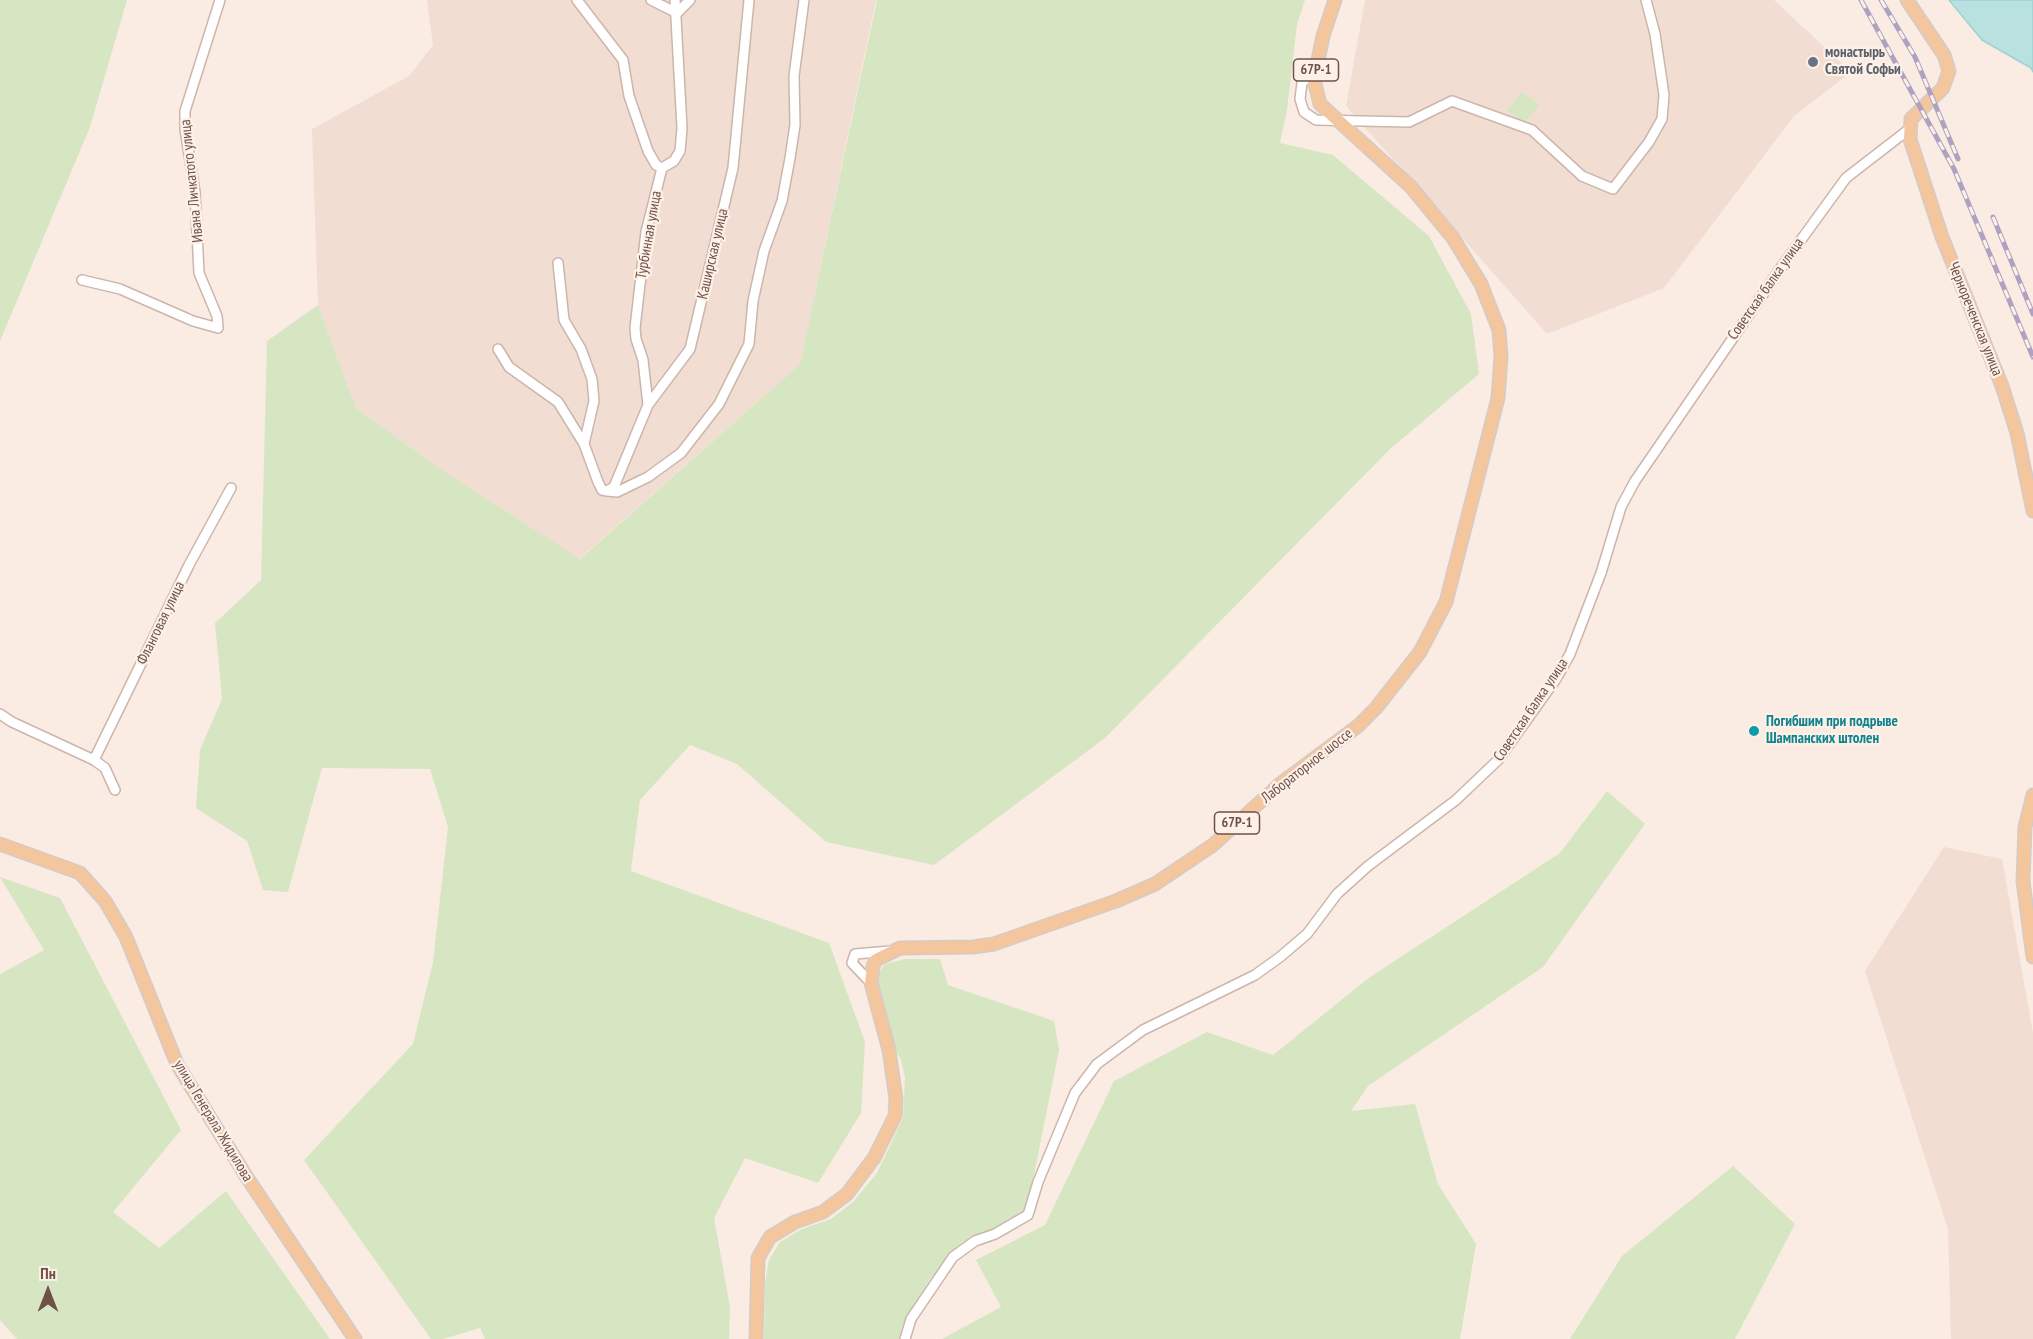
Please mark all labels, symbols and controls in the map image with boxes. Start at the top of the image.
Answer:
place label: монастырь Святой Софьи [1825,44,1901,79]
marker: монастырь Святой Софьи [1806,55,1820,69]
road number: 67Р-1 [1294,59,1338,81]
street label: Ивана Личкатого улица [177,119,207,243]
street label: Турбинная улица [632,190,666,280]
street label: Каширская улица [694,207,732,301]
street label: Советская балка улица [1724,235,1808,343]
street label: Чернореченская улица [1944,259,2006,379]
street label: Фланговая улица [133,578,189,668]
street label: Советская балка улица [1490,655,1572,765]
place label: Погибшим при подрыве Шампанских штолен [1766,713,1898,748]
marker: Погибшим при подрыве Шампанских штолен [1747,724,1761,738]
street label: Лабораторное шоссе [1258,725,1356,807]
road number: 67Р-1 [1214,812,1260,834]
street label: улица Генерала Жидилова [170,1057,256,1185]
north arrow [18,1261,78,1321]
text: Пн [40,1263,56,1283]

